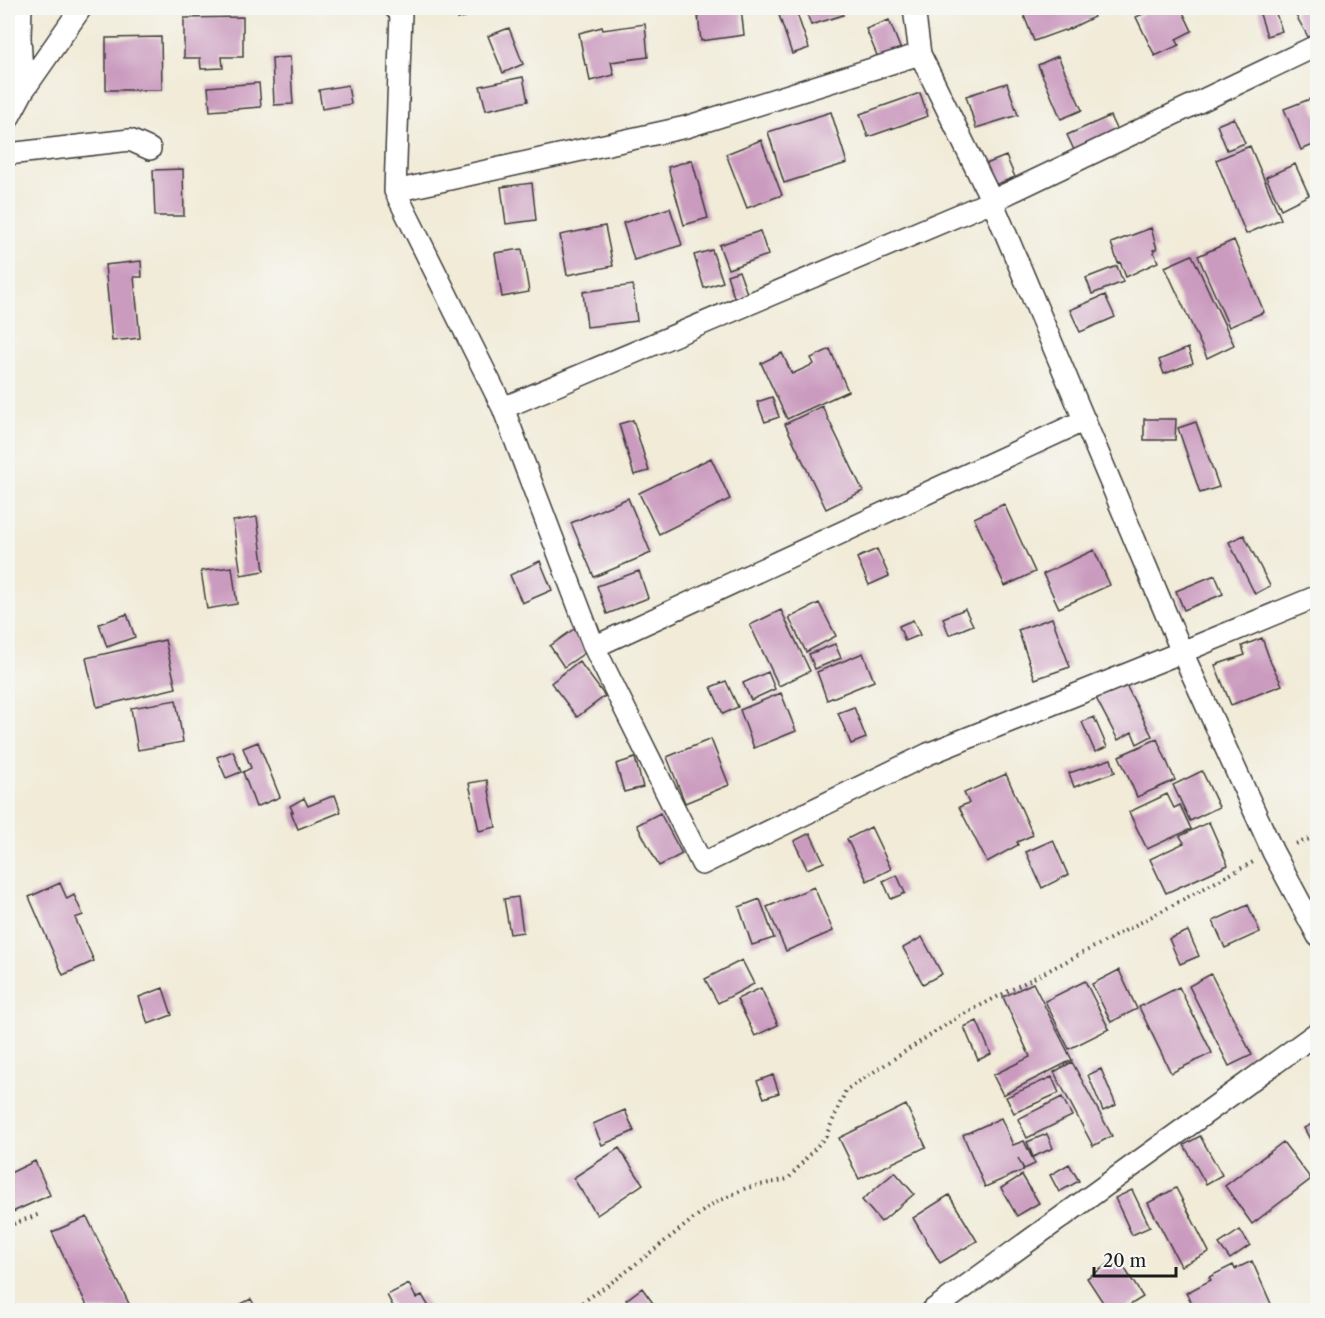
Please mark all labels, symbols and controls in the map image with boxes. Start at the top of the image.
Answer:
scale bar [1094,1240,1176,1278]
text: 20 m [1103,1250,1147,1272]

